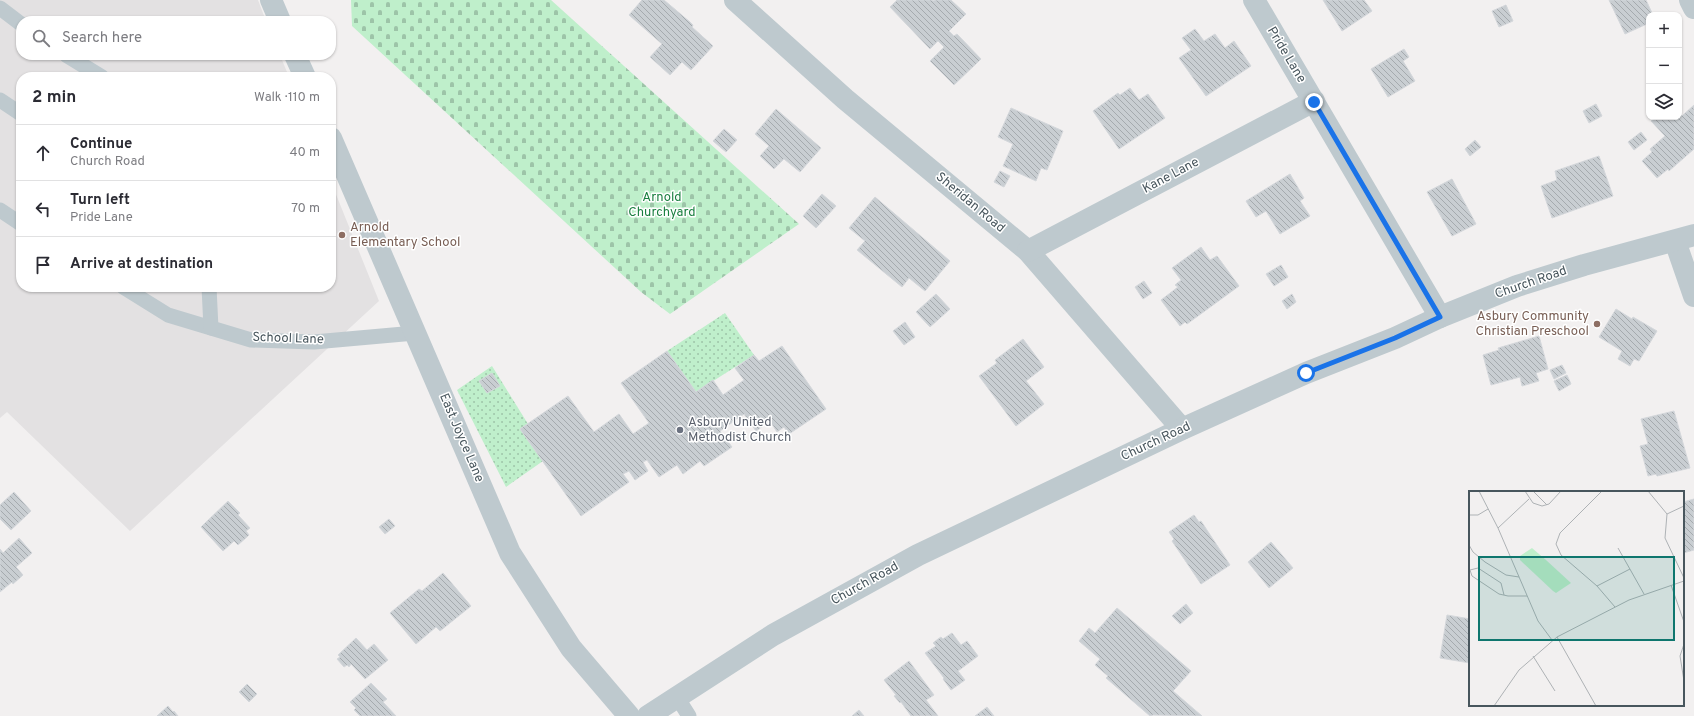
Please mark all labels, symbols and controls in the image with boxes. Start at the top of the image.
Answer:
map controls [1646,12,1682,120]
button: + [1646,12,1682,48]
search box [16,16,336,60]
street label: Pride Lane [1263,24,1309,86]
icon: search [30,27,52,49]
text: Search here [62,29,142,48]
button: − [1646,48,1682,84]
button: layers [1646,84,1682,120]
text: 2 min [32,87,76,109]
text: Walk · 110 m [254,90,320,106]
route end [1305,93,1323,111]
text: Continue [70,135,132,154]
icon: ahead [32,142,54,164]
text: 40 m [290,145,320,161]
text: Church Road [70,154,145,170]
street label: Kane Lane [1140,154,1202,198]
street label: Sheridan Road [932,169,1008,237]
park label: Arnold Churchyard [628,190,696,221]
text: Turn left [70,191,130,210]
icon: left [32,198,54,220]
text: 70 m [291,201,320,217]
text: Pride Lane [70,210,133,226]
place label: Arnold Elementary School [350,220,460,251]
marker: Arnold Elementary School [337,230,347,240]
icon: arrive [32,254,54,276]
text: Arrive at destination [70,255,213,274]
street label: Church Road [1493,263,1569,303]
place label: Asbury Community Christian Preschool [1476,309,1589,340]
marker: Asbury Community Christian Preschool [1592,319,1602,329]
street label: School Lane [252,330,324,348]
route start [1297,364,1315,382]
street label: East Joyce Lane [435,391,487,485]
place label: Asbury United Methodist Church [688,415,791,446]
street label: Church Road [1119,419,1193,465]
marker: Asbury United Methodist Church [675,425,685,435]
inset map [1469,491,1684,706]
street label: Church Road [828,559,902,609]

